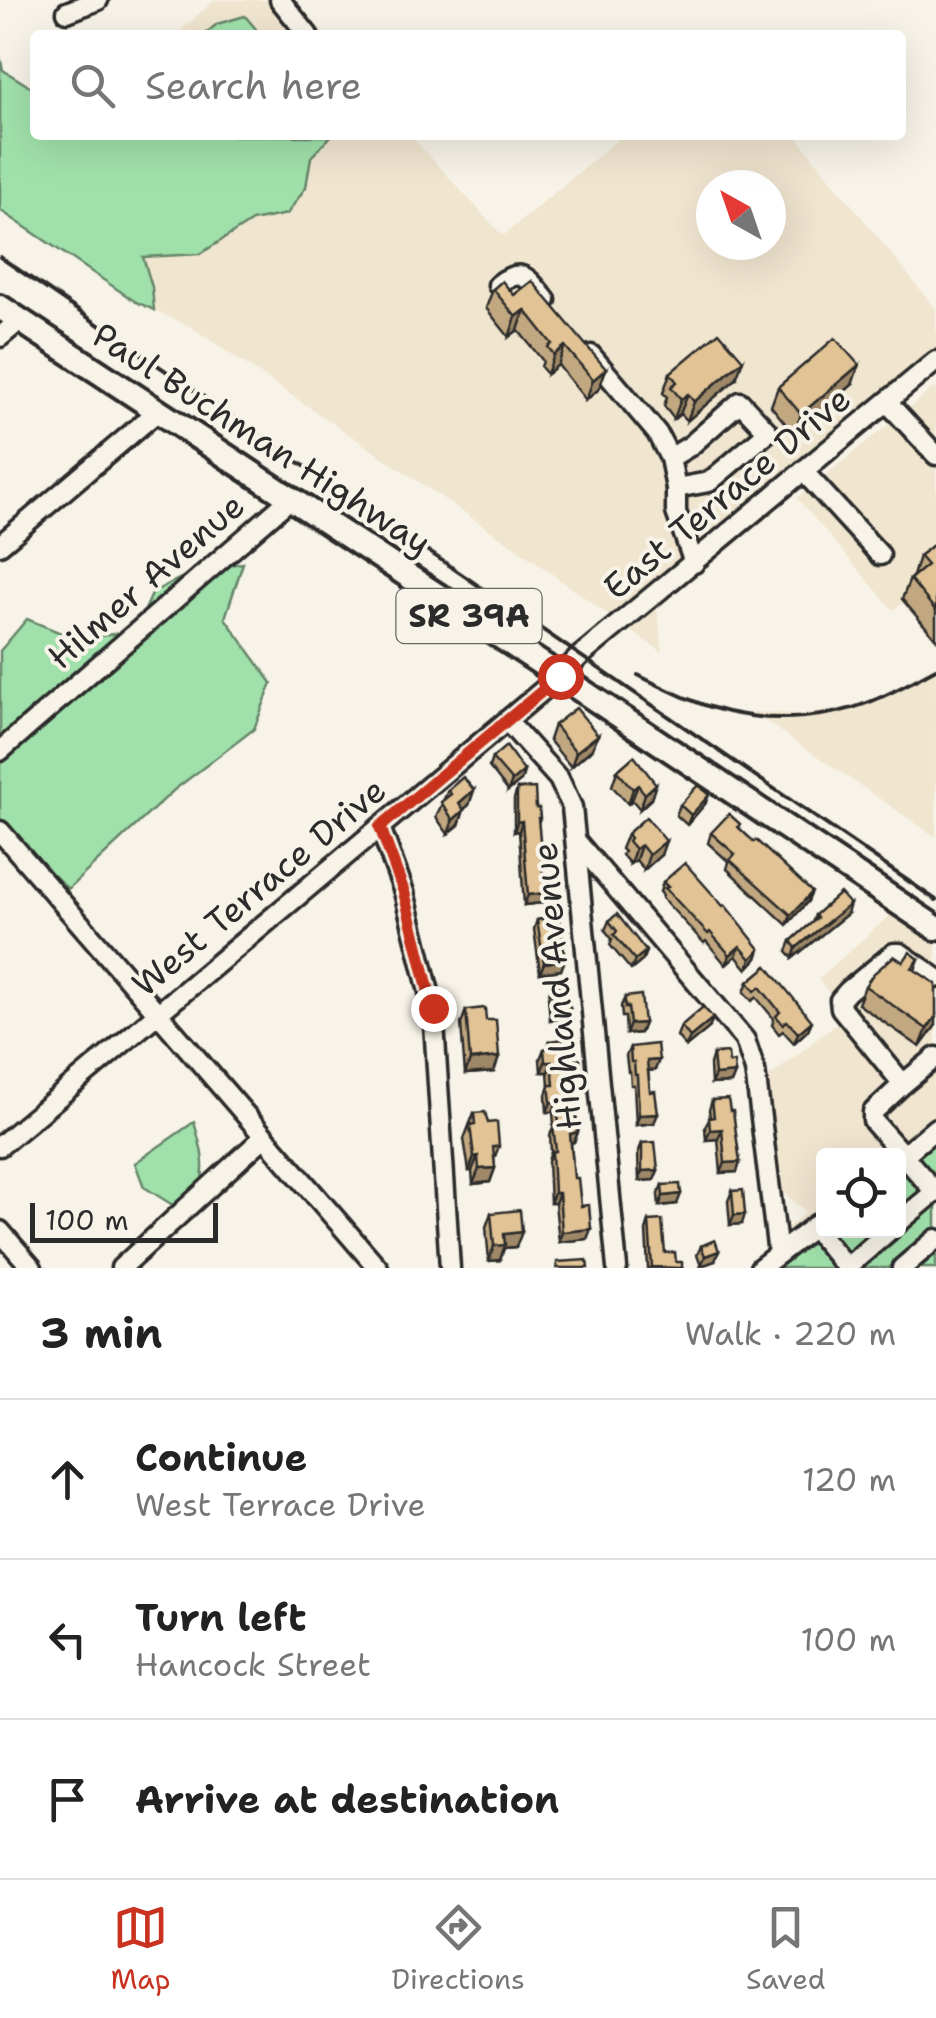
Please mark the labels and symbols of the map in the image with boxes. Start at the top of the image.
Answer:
north arrow [696,170,786,260]
street label: Paul Buchman Highway [84,311,441,566]
street label: East Terrace Drive [593,375,860,610]
street label: Hilmer Avenue [37,482,254,679]
road number: SR 39A [396,589,542,643]
route start [538,654,584,700]
street label: West Terrace Drive [122,766,396,1007]
street label: Highland Avenue [521,840,592,1132]
route end [411,986,457,1032]
scale bar [30,1198,218,1242]

